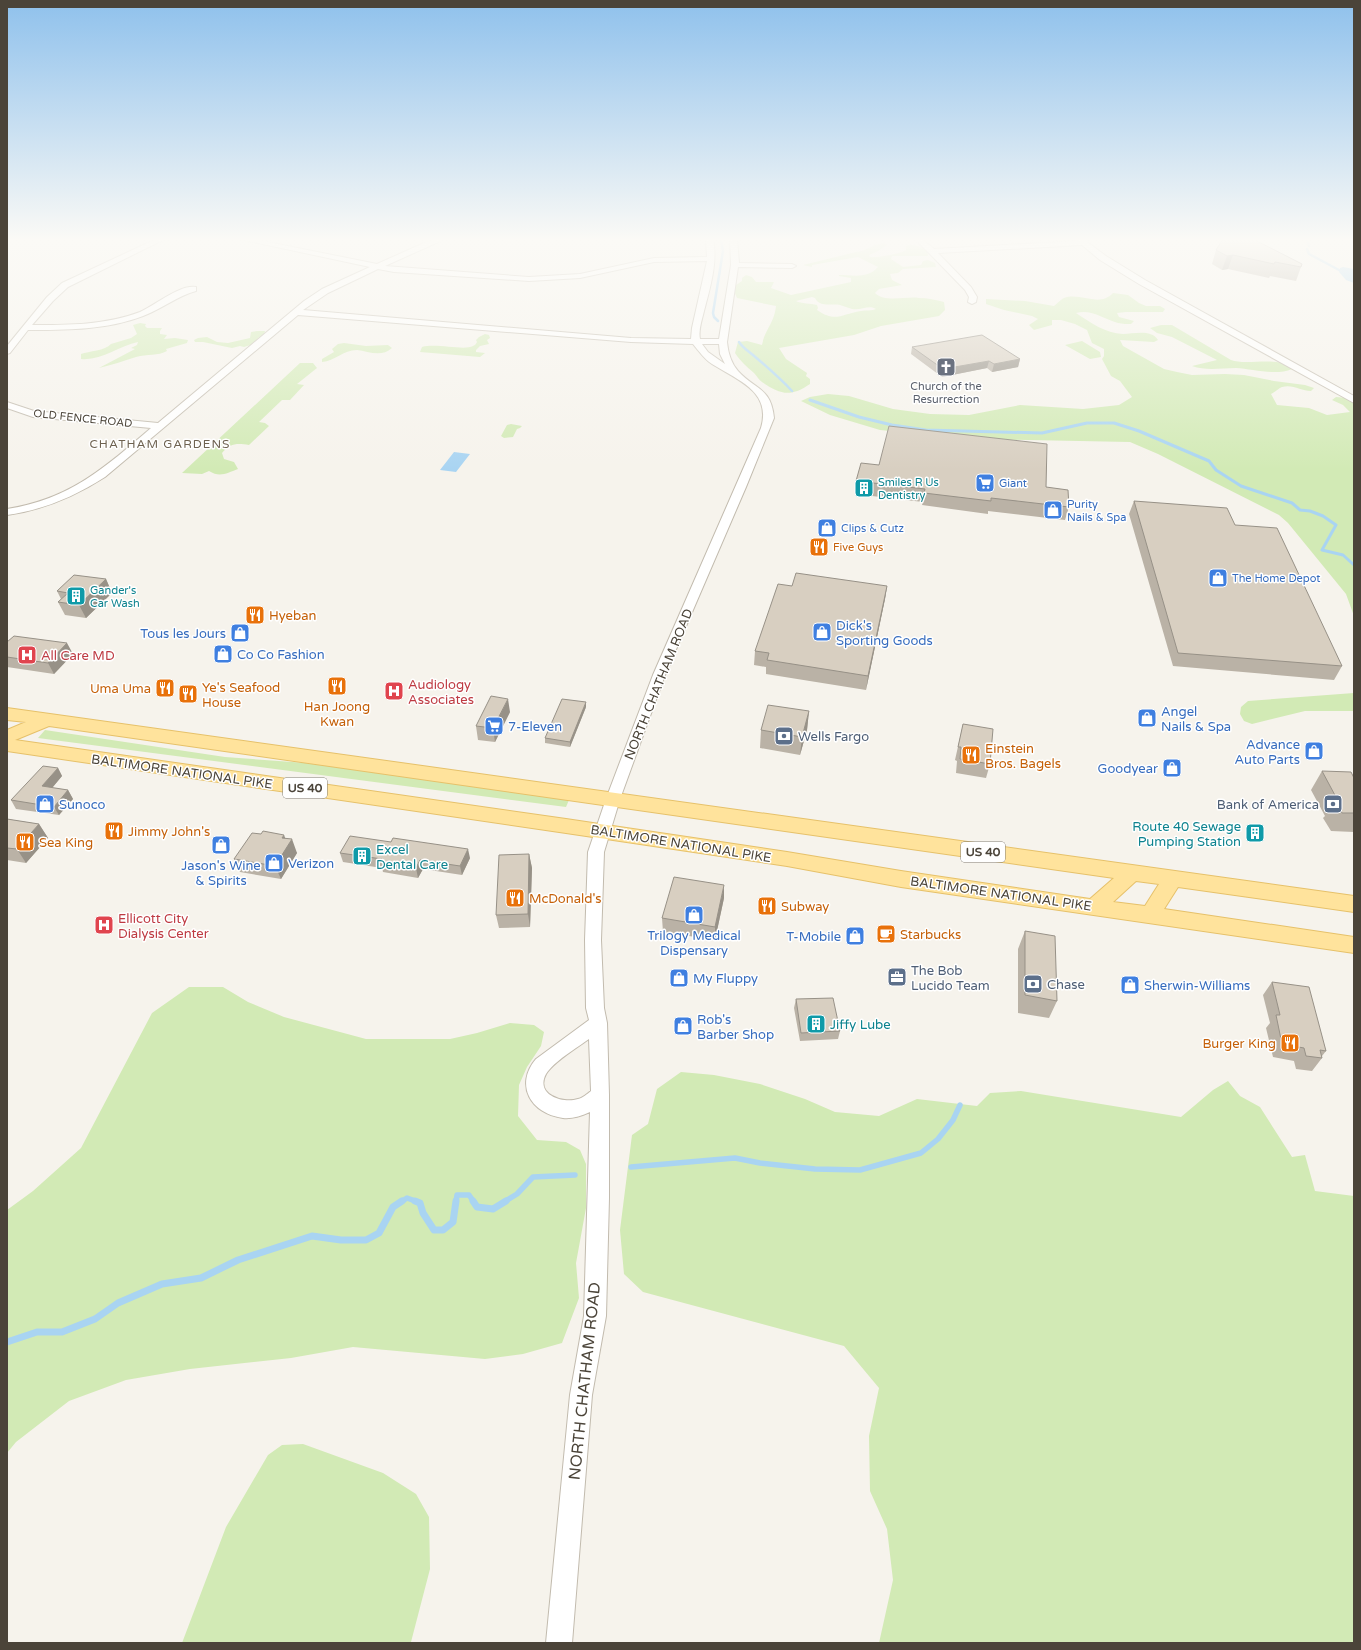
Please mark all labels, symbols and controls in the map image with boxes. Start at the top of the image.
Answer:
church icon: Church of the Resurrection [935,356,957,378]
place label: Church of the Resurrection [910,380,982,406]
street label: OLD FENCE ROAD [33,407,133,430]
district label: CHATHAM GARDENS [90,437,230,451]
supermarket icon: Giant [974,472,996,494]
place label: Smiles R Us Dentistry [878,476,939,502]
building icon: Smiles R Us Dentistry [853,477,875,499]
place label: Giant [999,477,1027,490]
place label: Purity Nails & Spa [1067,498,1126,524]
shop icon: Purity Nails & Spa [1042,499,1064,521]
shop icon: Clips & Cutz [816,517,838,539]
place label: Clips & Cutz [841,522,905,535]
restaurant icon: Five Guys [808,536,830,558]
place label: Five Guys [833,541,883,554]
shop icon: The Home Depot [1207,567,1229,589]
place label: The Home Depot [1232,572,1321,585]
place label: Gander's Car Wash [90,584,140,610]
building icon: Gander's Car Wash [65,585,87,607]
restaurant icon: Hyeban [244,604,266,626]
street label: NORTH CHATHAM ROAD [621,606,697,762]
place label: Hyeban [269,608,316,624]
place label: Dick's Sporting Goods [836,618,933,649]
shop icon: Dick's Sporting Goods [811,621,833,643]
shop icon: Tous les Jours [229,622,251,644]
place label: Tous les Jours [140,626,226,642]
shop icon: Co Co Fashion [212,643,234,665]
hospital icon: All Care MD [16,644,38,666]
place label: Co Co Fashion [237,647,325,663]
place label: All Care MD [41,648,115,664]
restaurant icon: Han Joong Kwan [326,675,348,697]
restaurant icon: Uma Uma [154,677,176,699]
place label: Audiology Associates [408,677,474,708]
place label: Ye's Seafood House [202,680,280,711]
hospital icon: Audiology Associates [383,680,405,702]
place label: Uma Uma [90,681,151,697]
restaurant icon: Ye's Seafood House [177,683,199,705]
place label: Han Joong Kwan [304,699,370,730]
place label: Angel Nails & Spa [1161,704,1231,735]
shop icon: Angel Nails & Spa [1136,707,1158,729]
supermarket icon: 7-Eleven [483,715,505,737]
place label: 7-Eleven [508,719,562,735]
bank icon: Wells Fargo [773,725,795,747]
place label: Wells Fargo [798,729,869,745]
place label: Advance Auto Parts [1235,737,1300,768]
shop icon: Advance Auto Parts [1303,740,1325,762]
place label: Einstein Bros. Bagels [985,741,1061,772]
restaurant icon: Einstein Bros. Bagels [960,744,982,766]
street label: BALTIMORE NATIONAL PIKE [90,751,274,793]
shop icon: Goodyear [1161,757,1183,779]
place label: Goodyear [1098,761,1158,777]
road number: US 40 [283,778,327,798]
shop icon: Sunoco [34,793,56,815]
bank icon: Bank of America [1322,793,1344,815]
place label: Sunoco [59,797,106,813]
place label: Bank of America [1217,797,1319,813]
place label: Route 40 Sewage Pumping Station [1132,819,1241,850]
restaurant icon: Jimmy John's [103,820,125,842]
street label: BALTIMORE NATIONAL PIKE [589,822,772,866]
building icon: Route 40 Sewage Pumping Station [1244,822,1266,844]
place label: Jimmy John's [128,824,210,840]
restaurant icon: Sea King [14,831,36,853]
shop icon: Jason's Wine & Spirits [210,834,232,856]
place label: Sea King [39,835,93,851]
place label: Excel Dental Care [376,842,448,873]
road number: US 40 [961,842,1005,862]
building icon: Excel Dental Care [351,845,373,867]
shop icon: Verizon [263,852,285,874]
place label: Verizon [288,856,334,872]
place label: Jason's Wine & Spirits [181,858,261,889]
street label: BALTIMORE NATIONAL PIKE [909,873,1093,915]
restaurant icon: McDonald's [504,887,526,909]
place label: McDonald's [529,891,602,907]
restaurant icon: Subway [756,895,778,917]
place label: Subway [781,899,829,915]
shop icon: Trilogy Medical Dispensary [683,904,705,926]
place label: Ellicott City Dialysis Center [118,911,209,942]
hospital icon: Ellicott City Dialysis Center [93,914,115,936]
cafe icon: Starbucks [875,923,897,945]
shop icon: T-Mobile [844,925,866,947]
place label: Starbucks [900,927,961,943]
place label: Trilogy Medical Dispensary [647,928,741,959]
place label: T-Mobile [786,929,841,945]
place label: The Bob Lucido Team [911,963,990,994]
office icon: The Bob Lucido Team [886,966,908,988]
shop icon: My Fluppy [668,967,690,989]
place label: My Fluppy [693,971,758,987]
bank icon: Chase [1022,973,1044,995]
shop icon: Sherwin-Williams [1119,974,1141,996]
place label: Chase [1047,977,1085,993]
place label: Sherwin-Williams [1144,978,1250,994]
place label: Rob's Barber Shop [697,1012,774,1043]
building icon: Jiffy Lube [805,1013,827,1035]
shop icon: Rob's Barber Shop [672,1015,694,1037]
place label: Jiffy Lube [830,1017,891,1033]
restaurant icon: Burger King [1279,1032,1301,1054]
place label: Burger King [1202,1036,1276,1052]
street label: NORTH CHATHAM ROAD [565,1281,605,1481]

